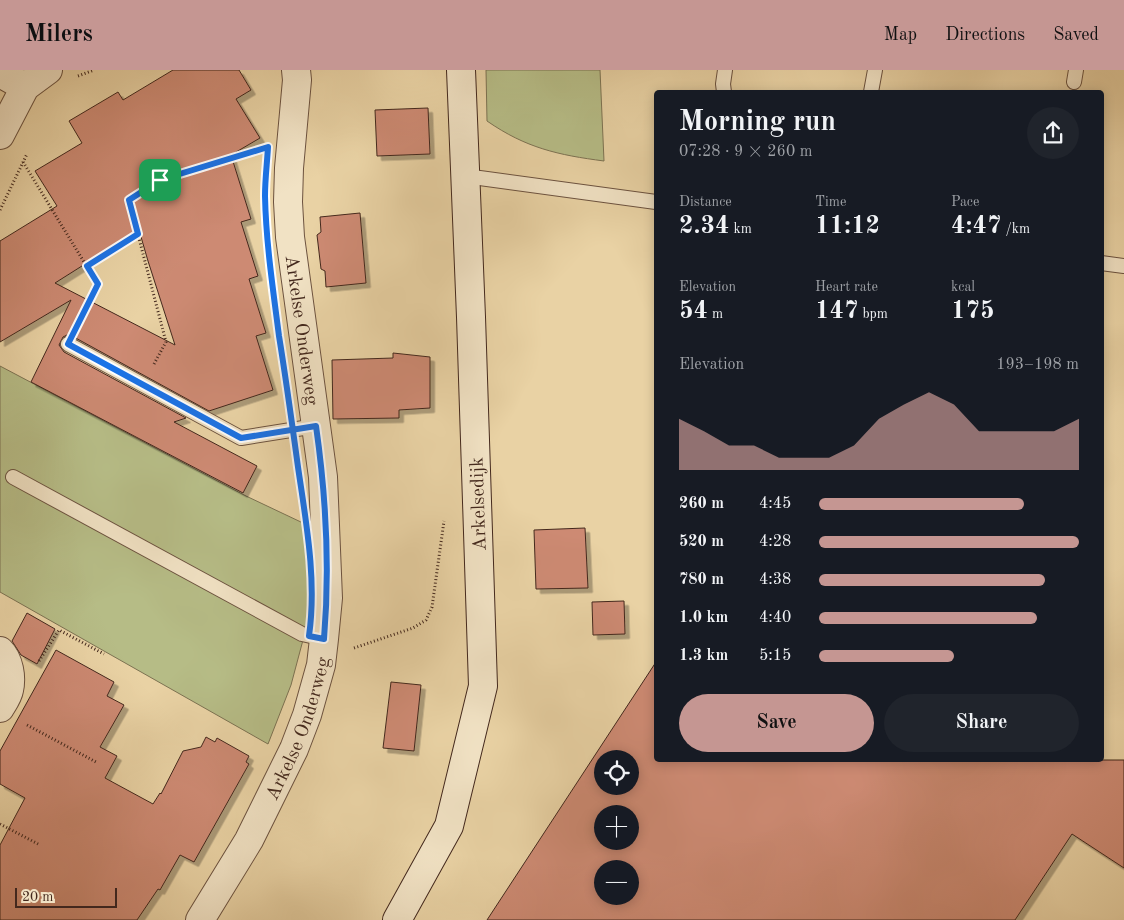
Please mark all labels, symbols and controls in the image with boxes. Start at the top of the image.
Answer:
text: Milers [25,23,93,47]
text: Map [884,26,917,44]
text: Directions [945,26,1025,44]
text: Saved [1053,26,1099,44]
button: share [1027,107,1079,159]
text: Morning run [679,109,836,137]
text: 07:28 · 9 × 260 m [679,144,812,160]
pin [139,159,181,201]
icon: arrive [146,166,174,194]
text: Distance [679,195,732,209]
text: Time [815,195,846,209]
text: Pace [951,195,979,209]
text: 2.34 [679,214,730,239]
text: 11:12 [815,214,880,239]
text: 4:47 [951,214,1002,239]
text: km [730,222,752,236]
text: /km [1002,222,1030,236]
street label: Arkelse Onderweg [281,254,321,407]
text: Elevation [679,280,736,294]
text: Heart rate [815,280,878,294]
text: kcal [951,280,975,294]
text: 54 [679,299,708,324]
text: 147 [815,299,859,324]
text: 175 [951,299,995,324]
text: m [708,307,723,321]
text: bpm [859,307,888,321]
text: Elevation [679,357,744,373]
text: 193–198 m [996,357,1079,373]
street label: Arkelsedijk [468,456,491,551]
text: 260 m [679,496,724,512]
text: 4:45 [759,496,791,512]
text: 520 m [679,534,724,550]
text: 4:28 [759,534,791,550]
text: 780 m [679,572,724,588]
text: 4:38 [759,572,791,588]
text: 1.0 km [679,610,728,626]
text: 4:40 [759,610,791,626]
text: 1.3 km [679,648,728,664]
text: 5:15 [759,648,791,664]
street label: Arkelse Onderweg [263,656,334,804]
button: Save [679,694,874,752]
button: Share [884,694,1079,752]
map controls [594,750,639,905]
button: locate [594,750,639,795]
button: + [594,805,639,850]
button: − [594,860,639,905]
scale bar [15,885,118,908]
text: 20 m [22,890,53,904]

